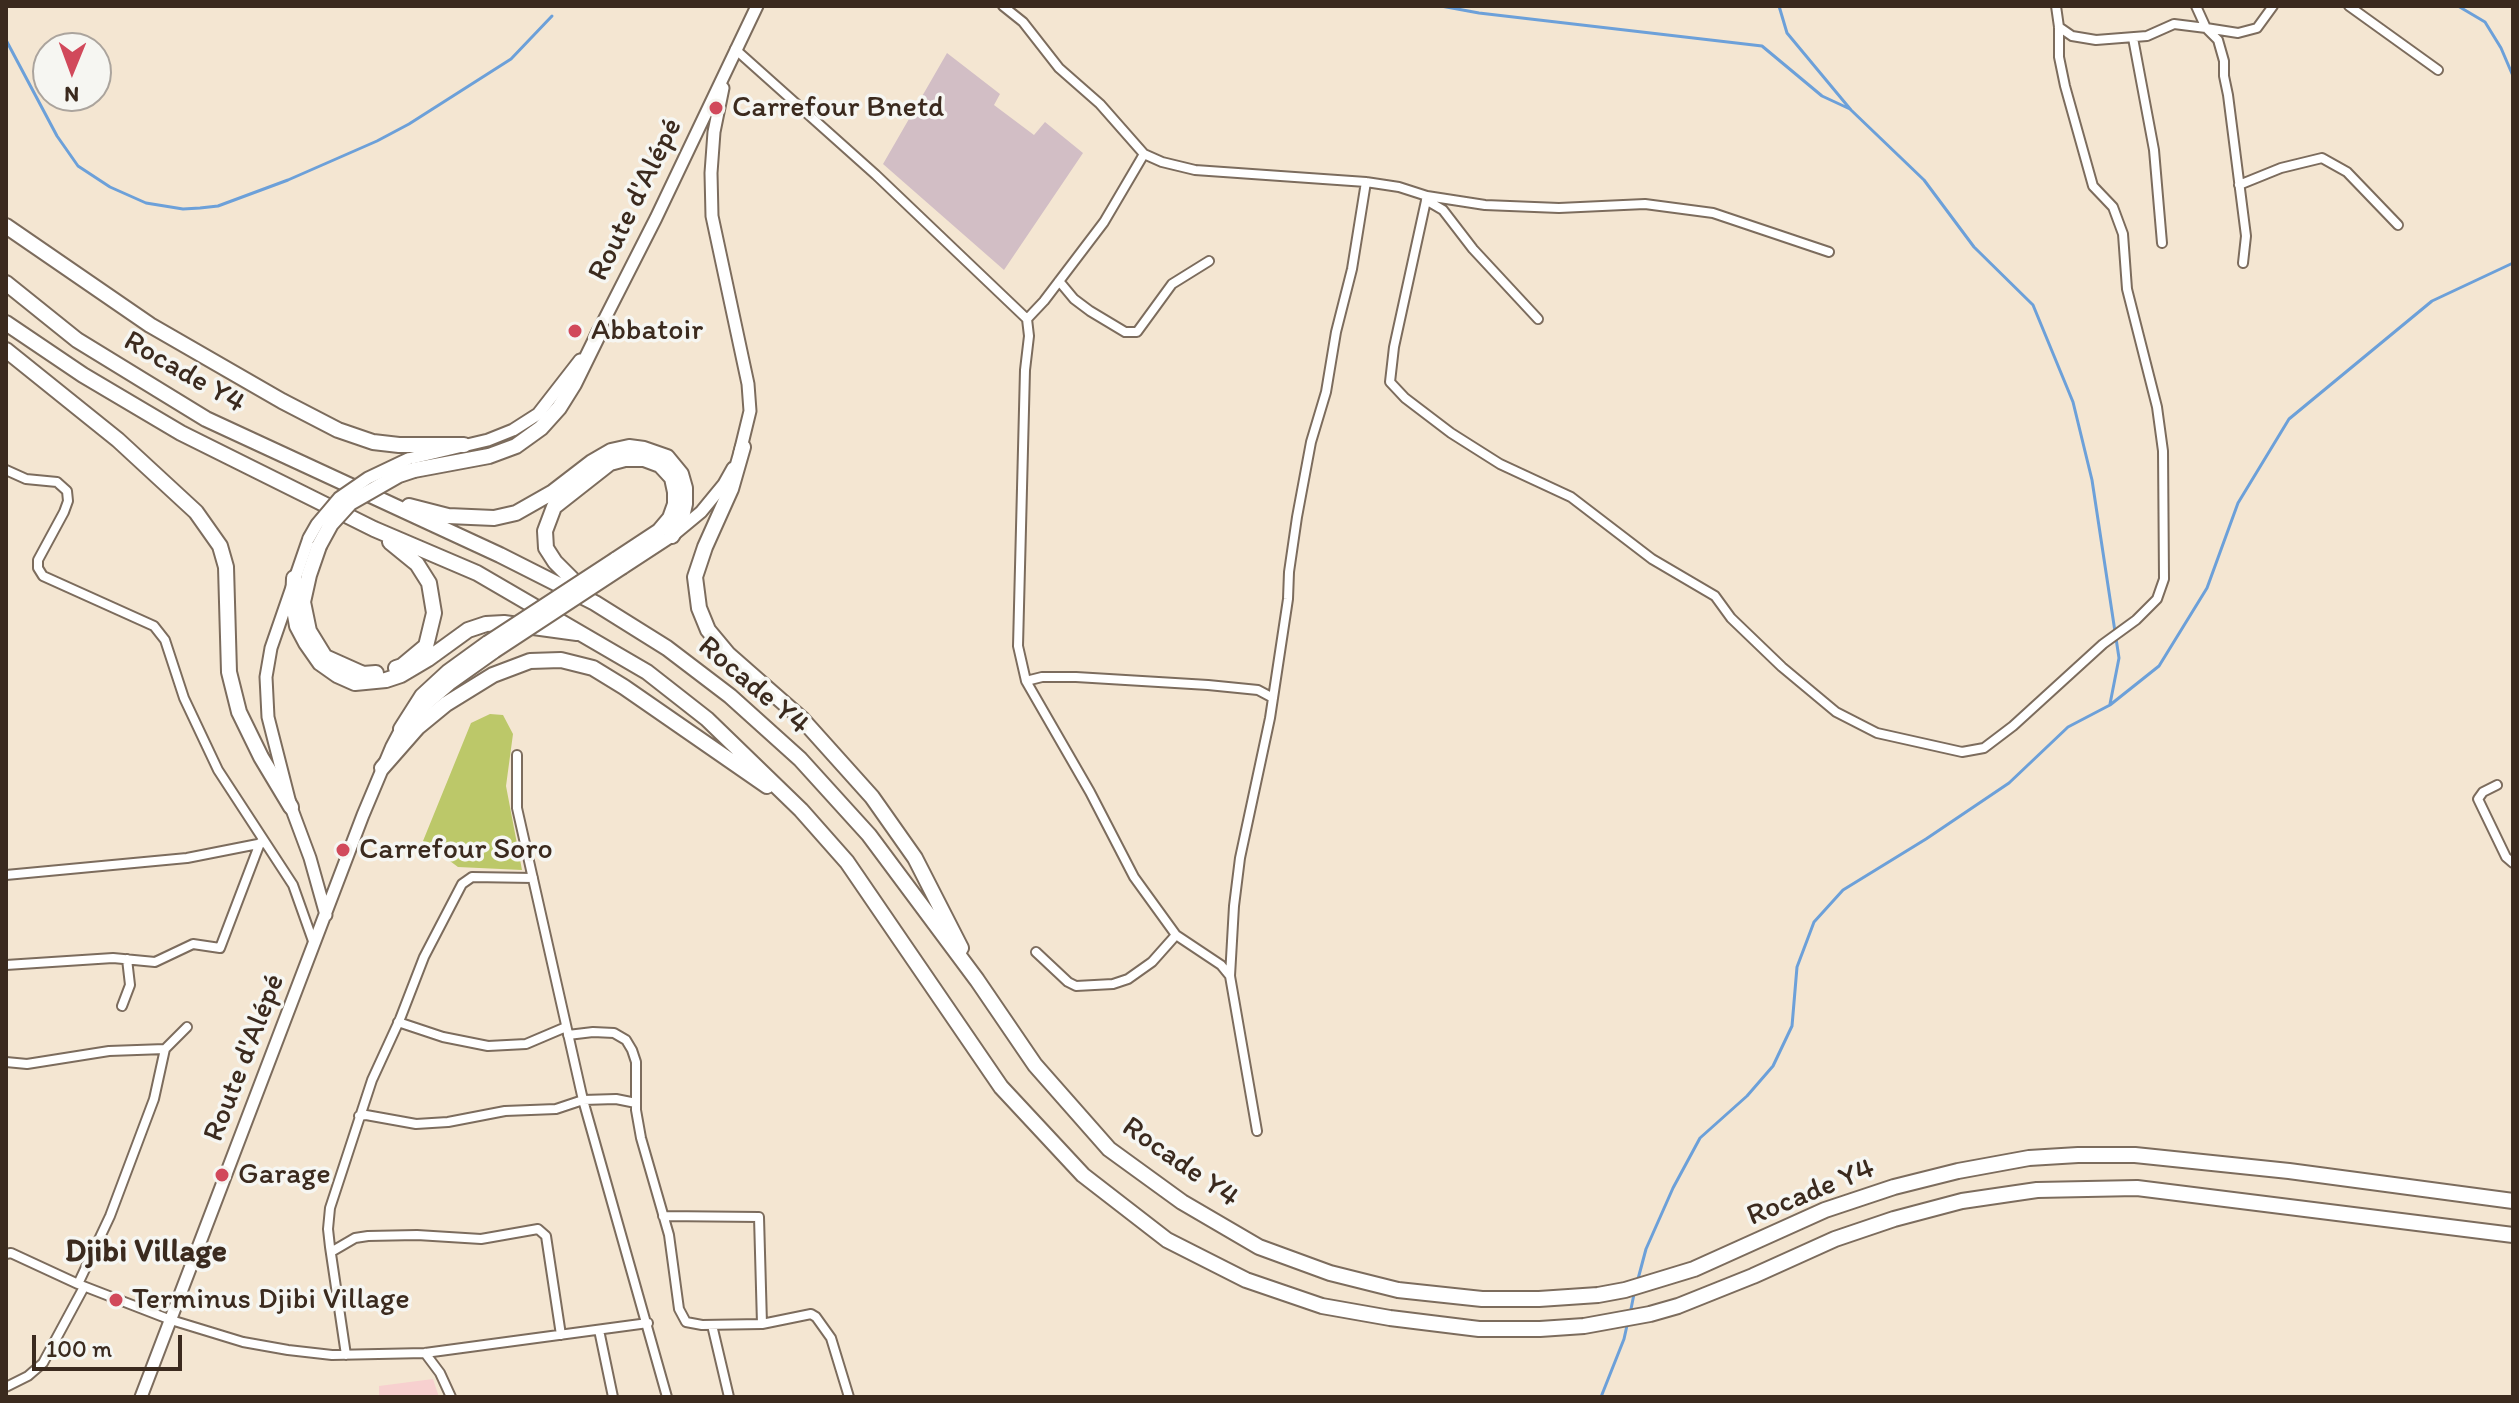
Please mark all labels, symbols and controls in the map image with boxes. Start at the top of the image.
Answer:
north arrow [32,32,112,112]
text: N [64,81,79,108]
place label: Carrefour Bnetd [732,90,944,126]
marker: Carrefour Bnetd [707,99,725,117]
street label: Route d'Alépé [581,113,691,287]
place label: Abbatoir [591,313,703,349]
marker: Abbatoir [566,322,584,340]
street label: Rocade Y4 [117,324,251,422]
street label: Rocade Y4 [690,629,816,743]
place label: Carrefour Soro [359,832,553,868]
marker: Carrefour Soro [334,841,352,859]
street label: Route d'Alépé [197,969,293,1147]
street label: Rocade Y4 [1115,1110,1245,1216]
street label: Rocade Y4 [1742,1151,1880,1235]
place label: Garage [238,1157,331,1193]
marker: Garage [213,1166,231,1184]
district label: Djibi Village [65,1234,227,1272]
place label: Terminus Djibi Village [132,1282,410,1318]
marker: Terminus Djibi Village [107,1291,125,1309]
scale bar [36,1319,186,1369]
text: 100 m [46,1334,112,1363]

